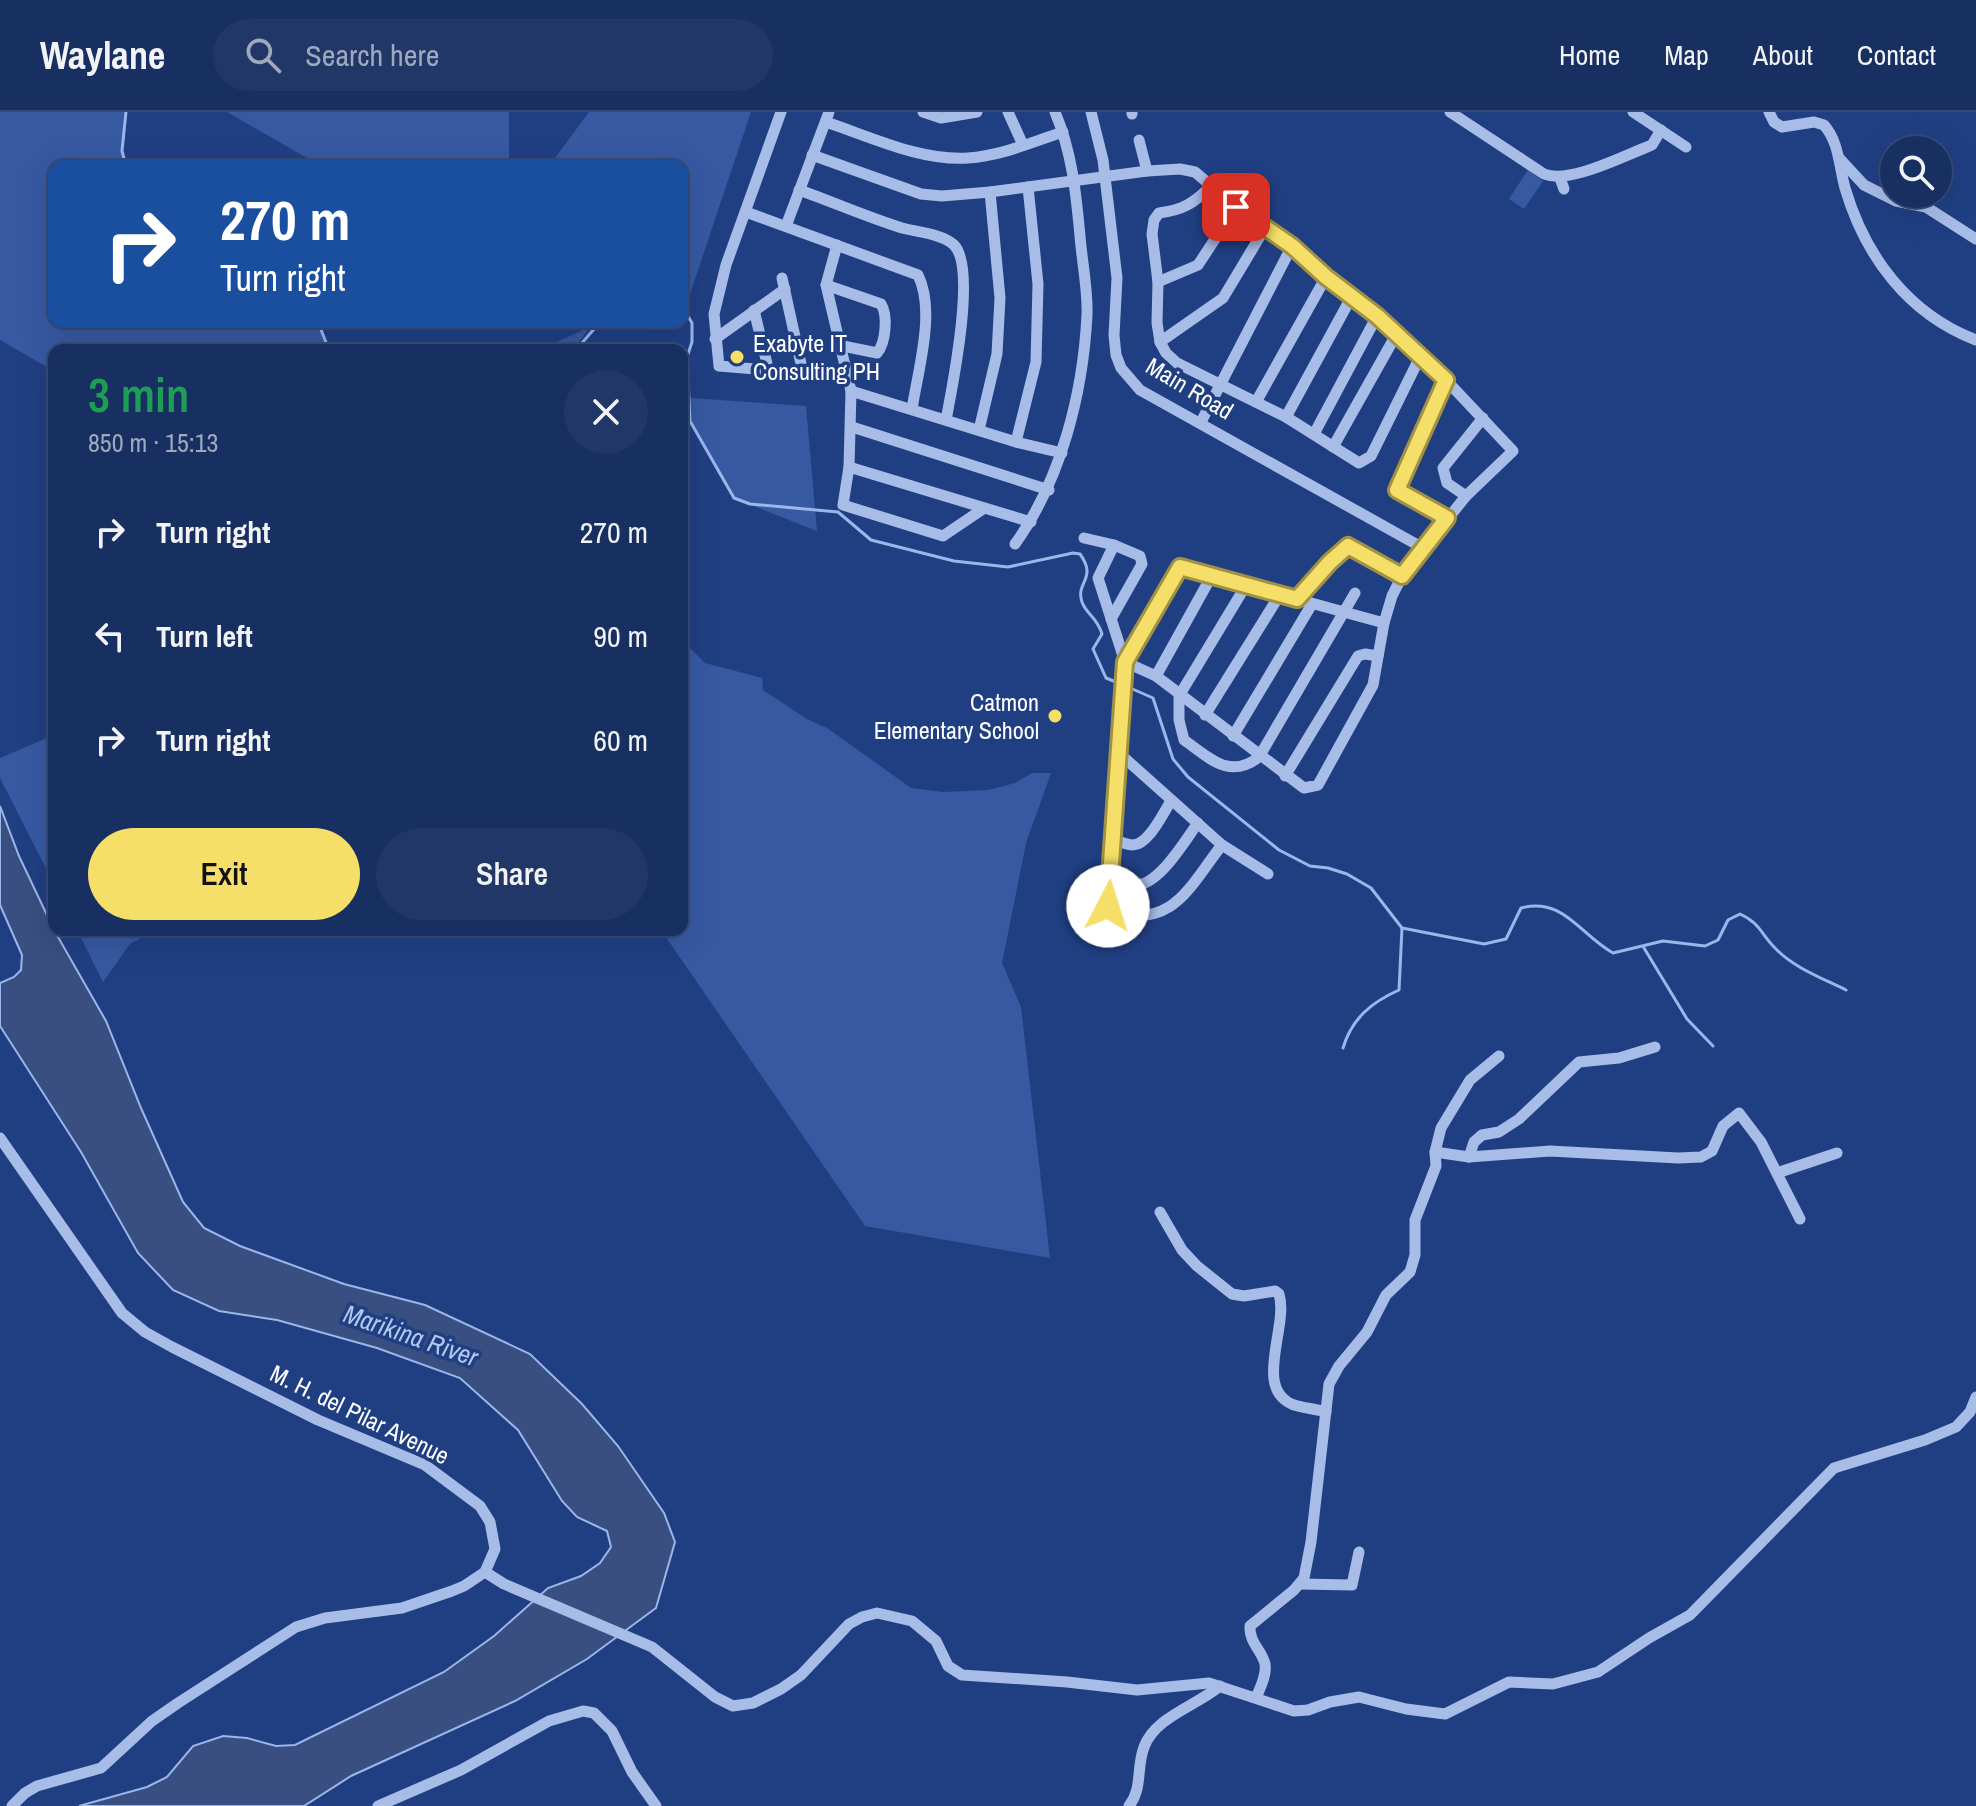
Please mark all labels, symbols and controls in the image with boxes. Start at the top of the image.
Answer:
search box [213,19,773,91]
text: Waylane [40,30,165,81]
icon: search [241,33,285,77]
text: Search here [305,35,439,75]
text: Home [1559,36,1620,74]
text: Map [1664,36,1709,74]
text: About [1753,36,1813,74]
text: Contact [1857,36,1936,74]
map controls [1880,136,1952,208]
button: search [1880,136,1952,208]
pin [1202,173,1270,241]
text: 270 m [220,182,350,257]
icon: arrive [1214,185,1258,229]
icon: right [88,192,192,296]
text: Turn right [220,254,345,302]
place label: Exabyte IT Consulting PH [753,327,880,387]
marker: Exabyte IT Consulting PH [728,348,746,366]
street label: Main Road [1141,349,1239,427]
text: 3 min [88,362,189,427]
button: close [564,370,648,454]
text: 850 m · 15:13 [88,425,218,460]
icon: right [88,510,132,554]
text: Turn right [156,512,270,552]
text: 270 m [580,512,648,552]
icon: left [88,614,132,658]
text: Turn left [156,616,253,656]
text: 90 m [593,616,648,656]
place label: Catmon Elementary School [874,686,1039,746]
marker: Catmon Elementary School [1046,707,1064,725]
icon: right [88,718,132,762]
text: Turn right [156,720,270,760]
text: 60 m [593,720,648,760]
button: Exit [88,828,360,920]
button: Share [376,828,648,920]
position arrow [1066,864,1150,948]
water label: Marikina River [339,1296,484,1375]
street label: M. H. del Pilar Avenue [265,1357,455,1471]

